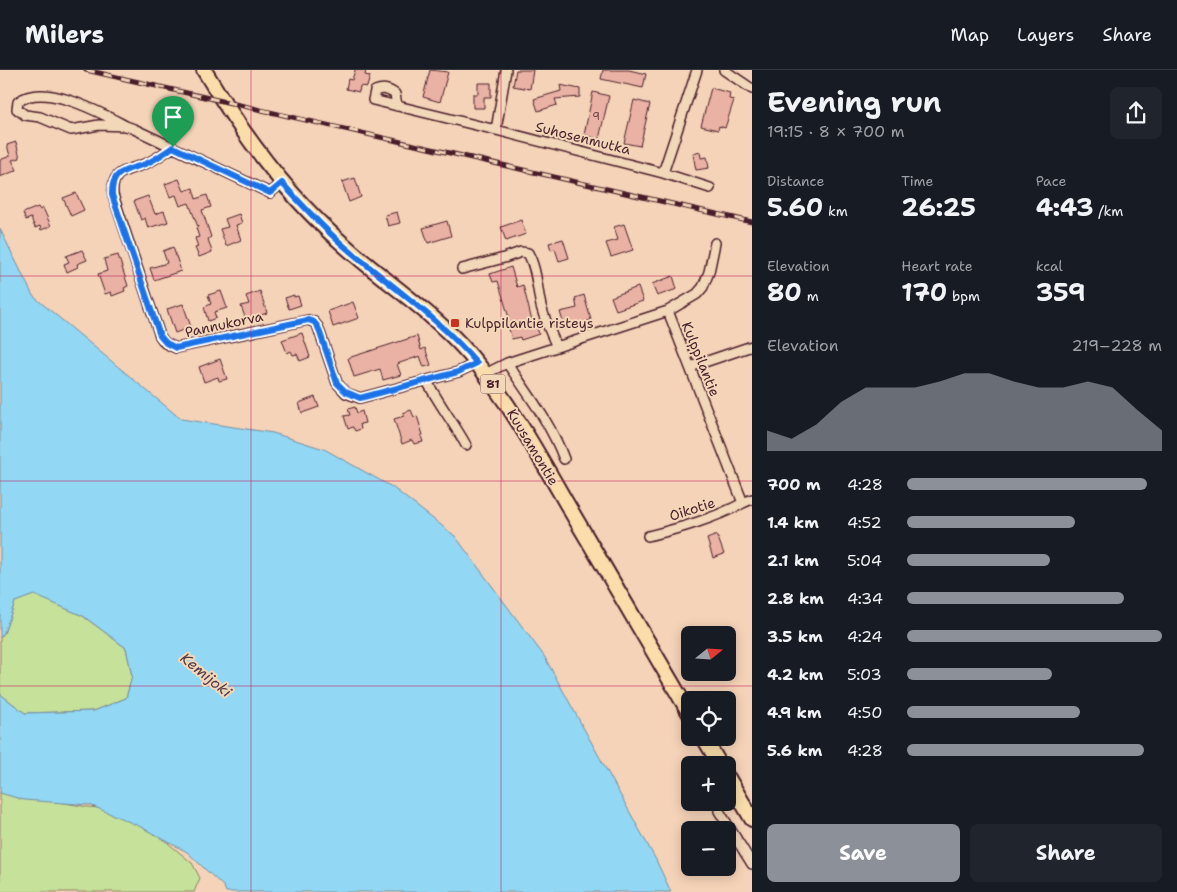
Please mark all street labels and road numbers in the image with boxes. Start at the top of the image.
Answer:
street label: Suhosenmutka [533,117,633,159]
street label: Pannukorva [183,307,265,341]
street label: Kulppilantie [678,319,724,399]
road number: 81 [480,374,506,394]
street label: Kuusamontie [503,405,563,489]
street label: Oikotie [667,493,717,525]

